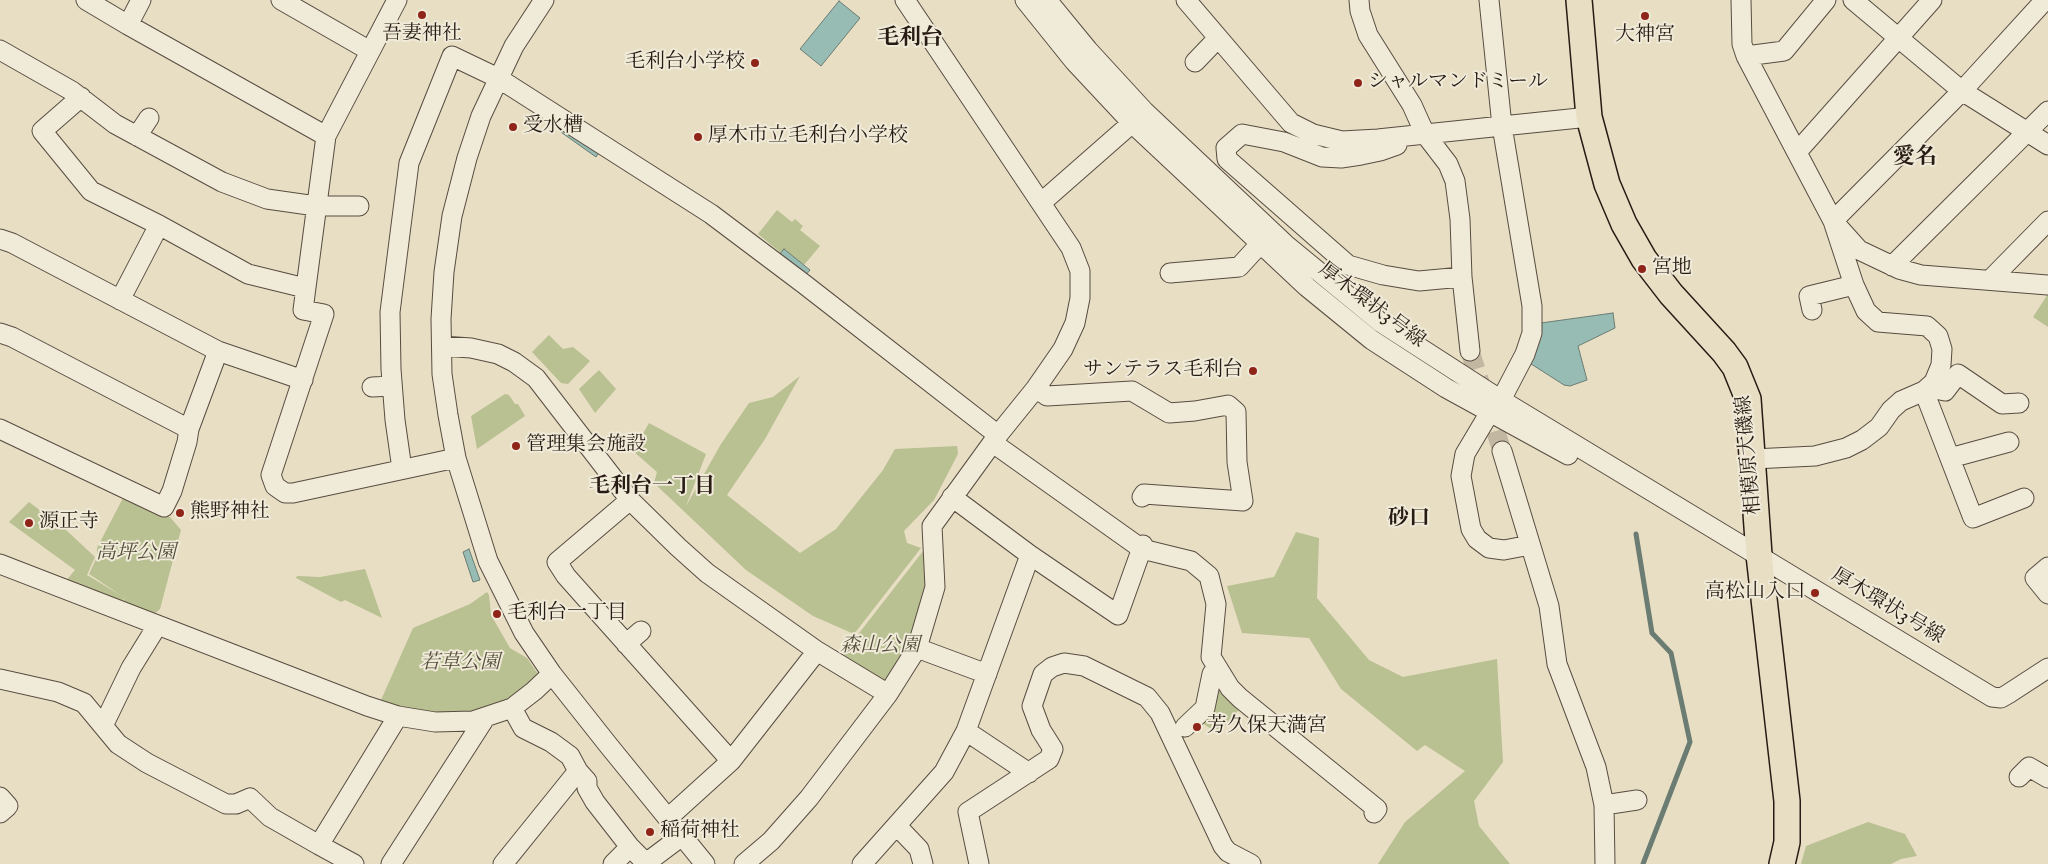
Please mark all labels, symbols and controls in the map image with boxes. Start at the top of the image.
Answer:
marker: 吾妻神社 [416,9,428,21]
marker: 大神宮 [1639,10,1651,22]
place label: 吾妻神社 [382,23,462,47]
place label: 大神宮 [1615,24,1675,48]
district label: 毛利台 [877,26,943,52]
place label: 毛利台小学校 [625,51,745,75]
marker: 毛利台小学校 [749,57,761,69]
place label: シャルマンドミール [1368,71,1548,95]
marker: シャルマンドミール [1352,77,1364,89]
place label: 受水槽 [523,115,583,139]
marker: 受水槽 [507,121,519,133]
place label: 厚木市立毛利台小学校 [708,125,908,149]
marker: 厚木市立毛利台小学校 [692,131,704,143]
district label: 愛名 [1893,145,1937,171]
place label: 宮地 [1652,257,1692,281]
street label: 厚木環状3号線 [1313,258,1429,354]
marker: 宮地 [1636,263,1648,275]
place label: サンテラス毛利台 [1083,359,1243,383]
marker: サンテラス毛利台 [1247,365,1259,377]
street label: 相模原大磯線 [1733,394,1767,516]
place label: 管理集会施設 [526,434,646,458]
marker: 管理集会施設 [510,440,522,452]
district label: 毛利台一丁目 [589,475,715,501]
place label: 熊野神社 [190,501,270,525]
marker: 熊野神社 [174,507,186,519]
district label: 砂口 [1388,507,1430,533]
place label: 源正寺 [39,511,99,535]
marker: 源正寺 [23,517,35,529]
park label: 高坪公園 [96,542,176,566]
street label: 厚木環状3号線 [1826,564,1948,650]
place label: 高松山入口 [1705,581,1805,605]
marker: 高松山入口 [1809,587,1821,599]
place label: 毛利台一丁目 [507,602,627,626]
marker: 毛利台一丁目 [491,608,503,620]
park label: 森山公園 [840,635,920,659]
park label: 若草公園 [420,652,500,676]
place label: 芳久保天満宮 [1207,715,1327,739]
marker: 芳久保天満宮 [1191,721,1203,733]
place label: 稲荷神社 [660,820,740,844]
marker: 稲荷神社 [644,826,656,838]

